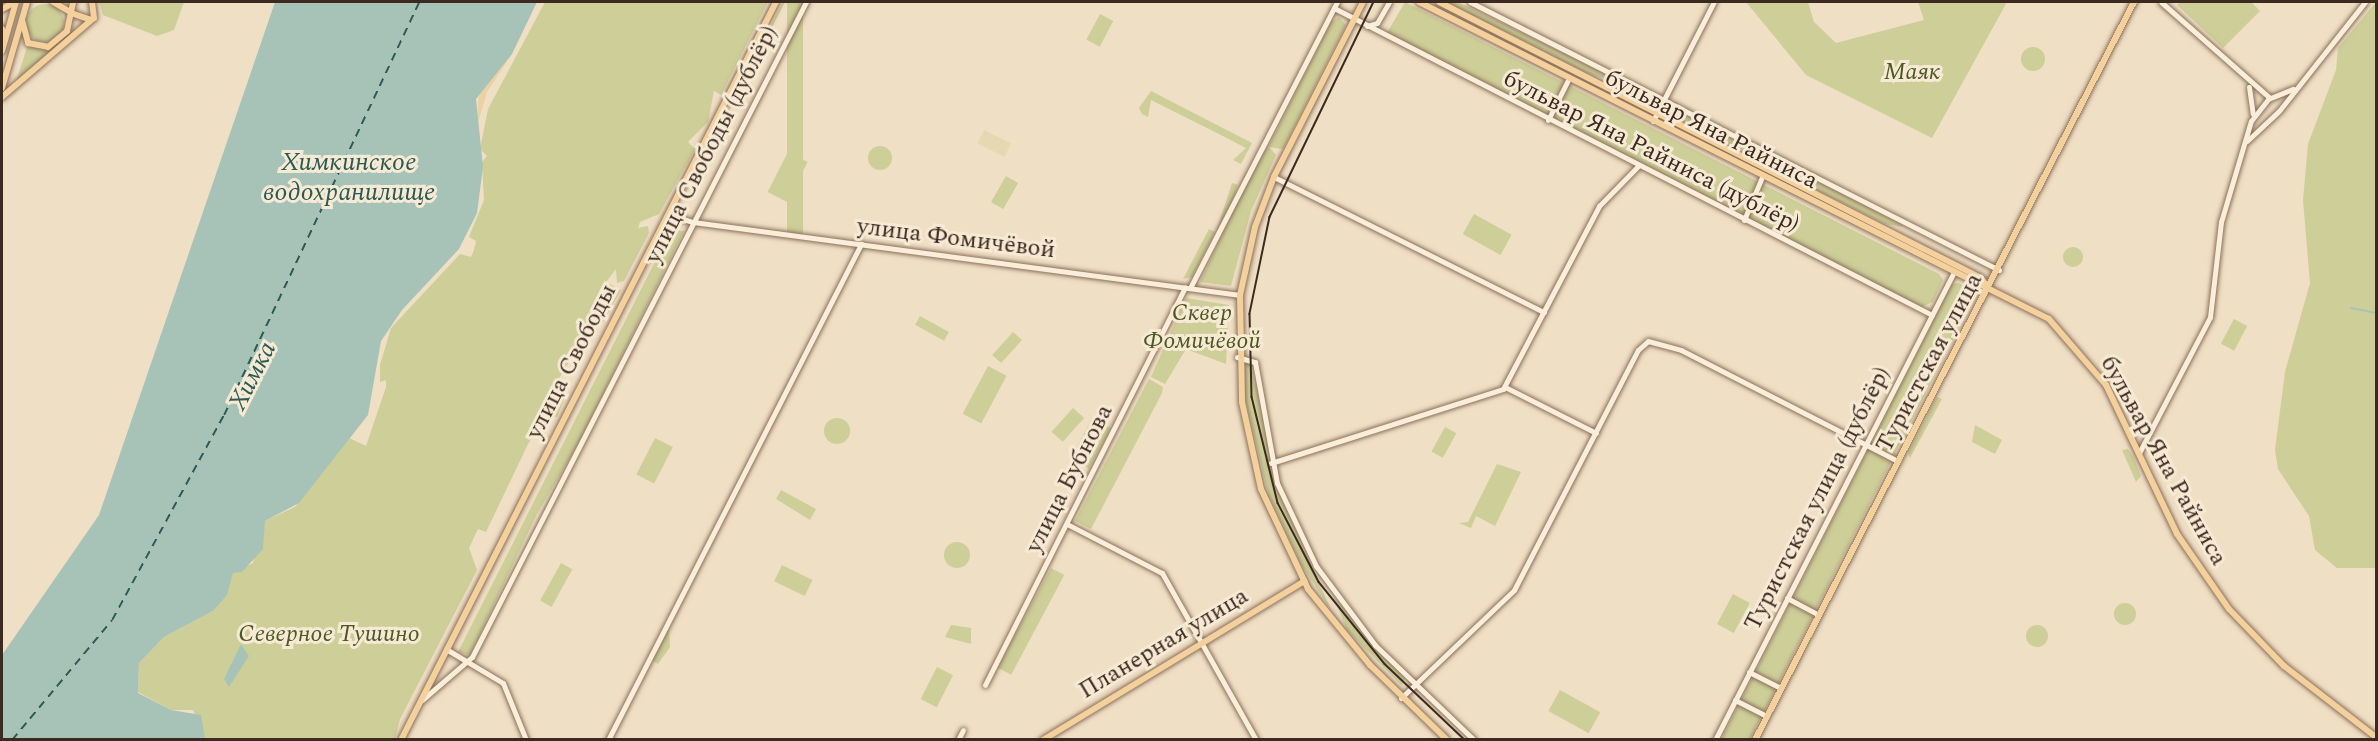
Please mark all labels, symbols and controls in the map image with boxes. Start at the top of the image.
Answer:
street label: улица Свободы (дублёр) [639,21,785,269]
park label: Маяк [1884,59,1940,87]
street label: бульвар Яна Райниса [1600,64,1822,196]
street label: бульвар Яна Райниса (дублёр) [1498,65,1804,239]
water label: Химкинское водохранилище [263,147,435,208]
street label: улица Фомичёвой [855,213,1057,265]
street label: Туристская улица [1871,268,1989,458]
street label: улица Свободы [521,280,623,444]
park label: Сквер Фомичёвой [1143,300,1261,356]
water label: Химка [223,336,283,416]
street label: бульвар Яна Райниса [2093,351,2233,571]
street label: Туристская улица (дублёр) [1739,362,1897,636]
street label: улица Бубнова [1020,400,1120,558]
street label: Планерная улица [1074,582,1254,706]
park label: Северное Тушино [238,621,420,649]

